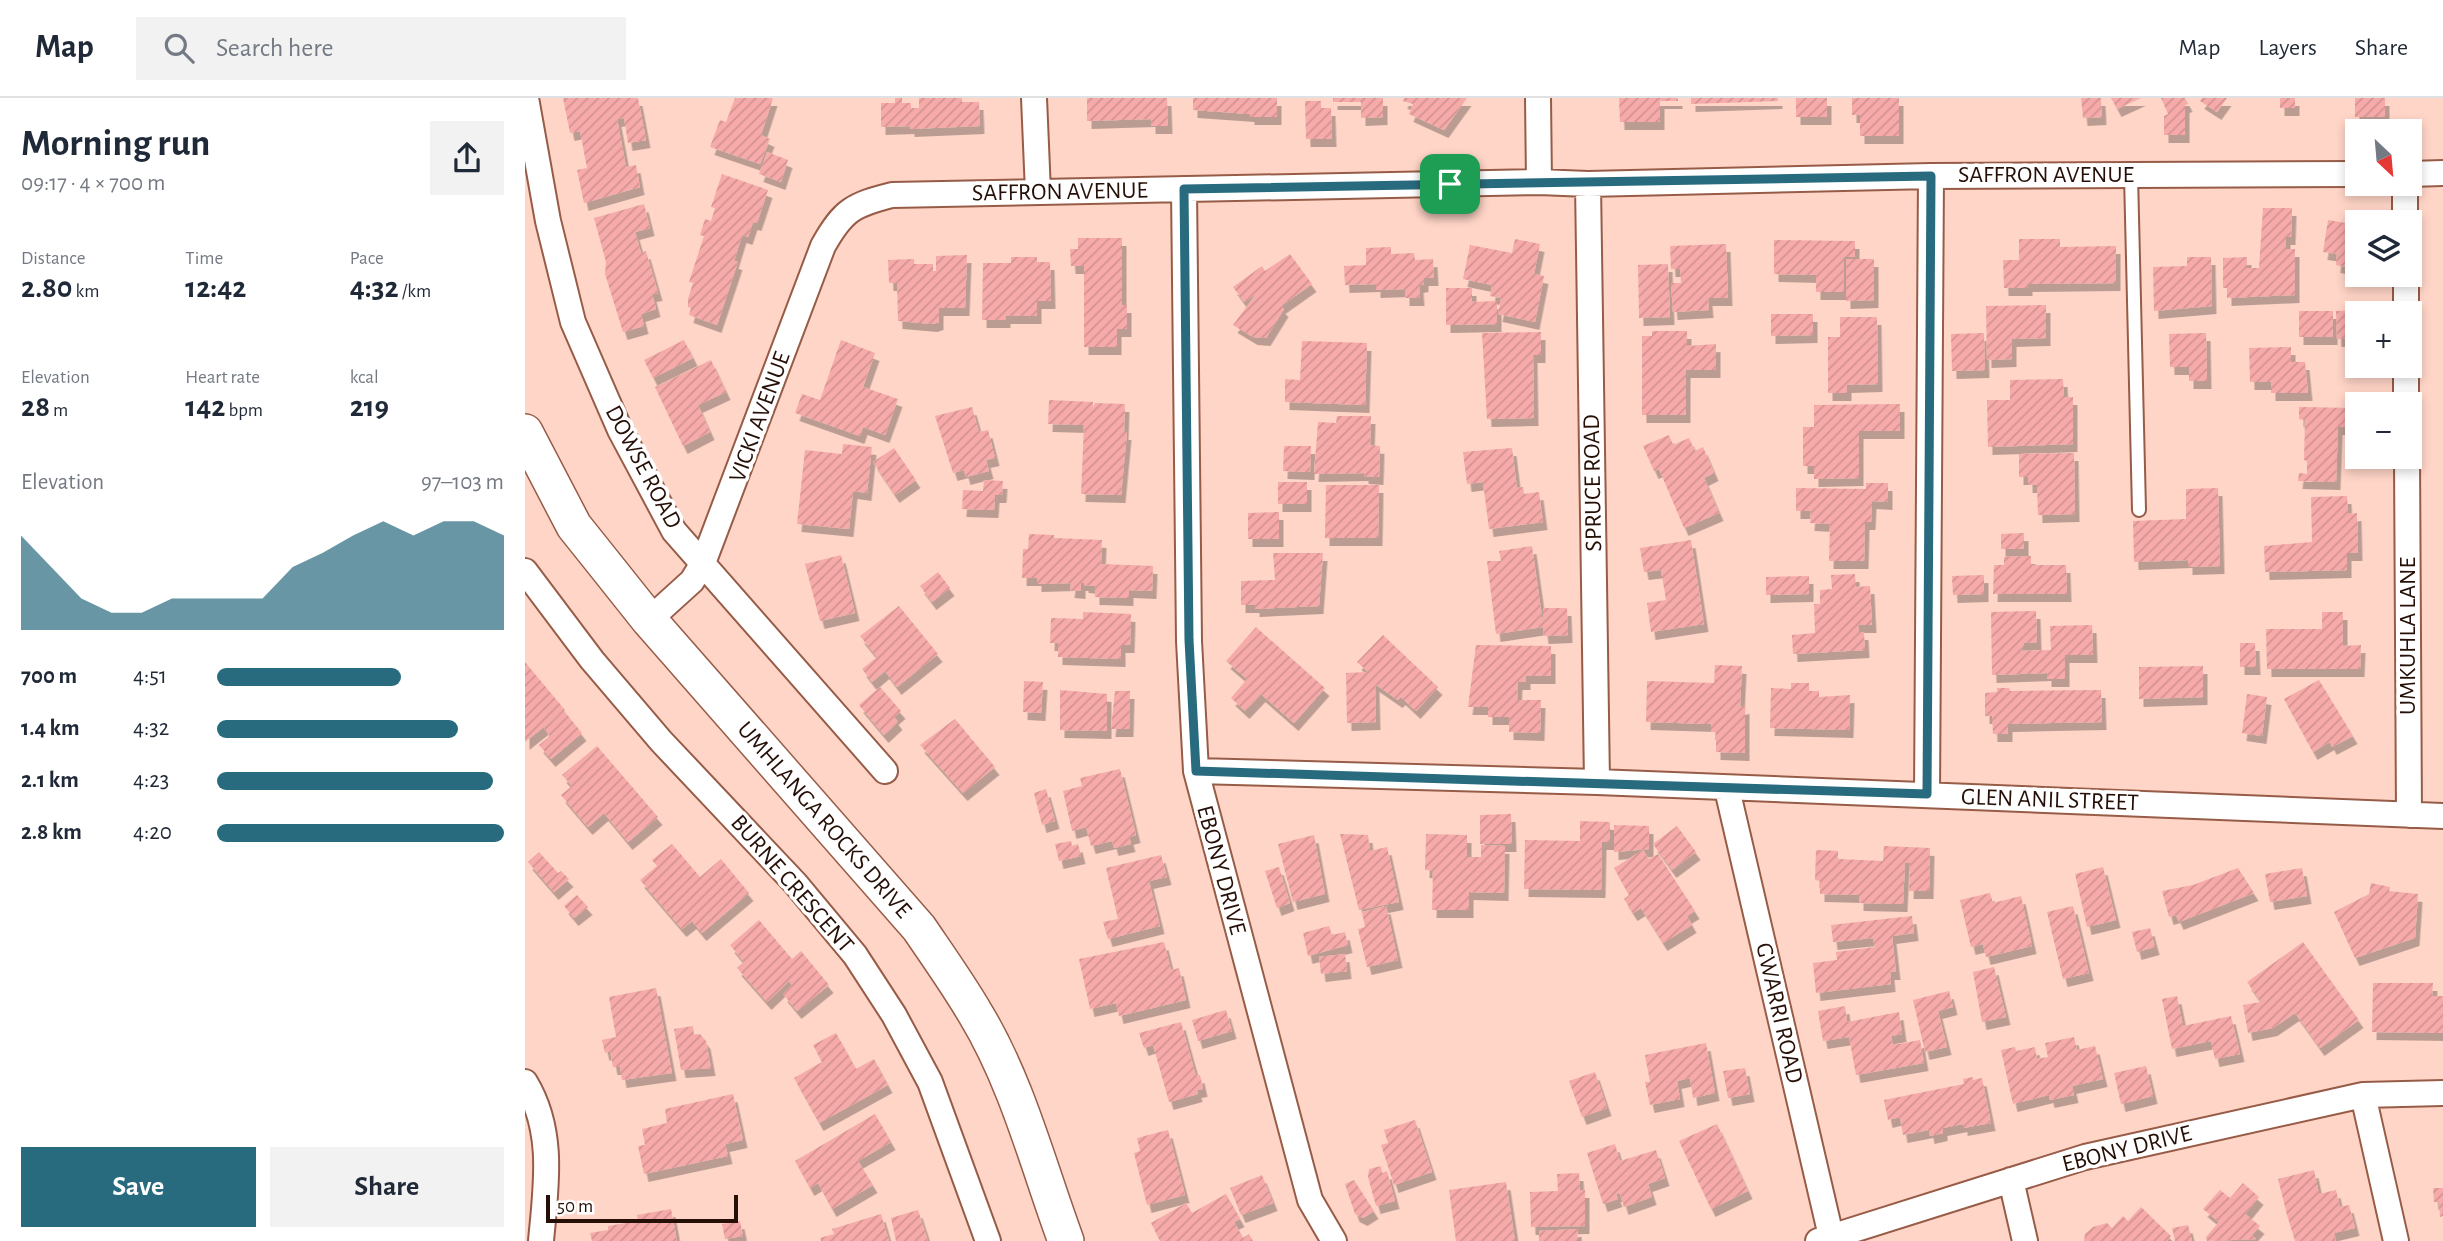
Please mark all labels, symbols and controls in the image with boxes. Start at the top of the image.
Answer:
search box [136,17,626,80]
icon: search [160,29,198,67]
text: Map [35,31,94,64]
text: Search here [216,35,334,61]
text: Map [2178,36,2220,60]
text: Layers [2258,36,2317,60]
text: Share [2355,36,2408,60]
north arrow [2345,119,2422,196]
map controls [2345,119,2422,469]
button: share [430,121,504,195]
text: Morning run [21,125,210,163]
pin [1420,154,1480,214]
street label: SAFFRON AVENUE [1958,163,2134,187]
icon: arrive [1431,165,1469,203]
text: 09:17 · 4 × 700 m [21,172,165,195]
street label: SAFFRON AVENUE [972,178,1149,206]
button: layers [2345,210,2422,287]
text: Distance [21,249,85,268]
text: Time [185,249,223,268]
text: Pace [350,249,384,268]
text: 2.80 [21,273,72,303]
text: 12:42 [185,273,246,303]
text: 4:32 [350,273,399,303]
text: km [72,282,99,301]
text: /km [399,282,431,301]
button: + [2345,301,2422,378]
street label: VICKI AVENUE [725,348,795,485]
text: Elevation [21,368,90,387]
text: Heart rate [185,368,260,387]
text: kcal [350,368,379,387]
text: 28 [21,392,50,422]
text: 142 [185,392,225,422]
text: 219 [350,392,389,422]
button: − [2345,392,2422,469]
text: m [50,401,68,420]
text: bpm [225,401,263,420]
street label: DOWSE ROAD [601,401,685,533]
street label: SPRUCE ROAD [1580,414,1606,552]
text: Elevation [21,471,104,494]
text: 97–103 m [421,471,504,494]
street label: UMKUHLA LANE [2396,556,2420,715]
text: 700 m [21,665,77,688]
text: 4:51 [133,665,167,688]
text: 1.4 km [21,717,80,740]
text: 4:32 [133,717,169,740]
street label: UMHLANGA ROCKS DRIVE [732,717,916,923]
text: 2.1 km [21,769,79,792]
text: 4:23 [133,769,169,792]
street label: GLEN ANIL STREET [1961,785,2140,815]
street label: EBONY DRIVE [1192,803,1250,938]
street label: BURNE CRESCENT [726,811,858,958]
text: 2.8 km [21,821,82,844]
text: 4:20 [133,821,172,844]
street label: GWARRI ROAD [1751,940,1807,1086]
street label: EBONY DRIVE [2060,1121,2195,1177]
button: Save [21,1147,256,1227]
button: Share [270,1147,504,1227]
scale bar [546,1192,739,1224]
text: 50 m [557,1197,593,1216]

